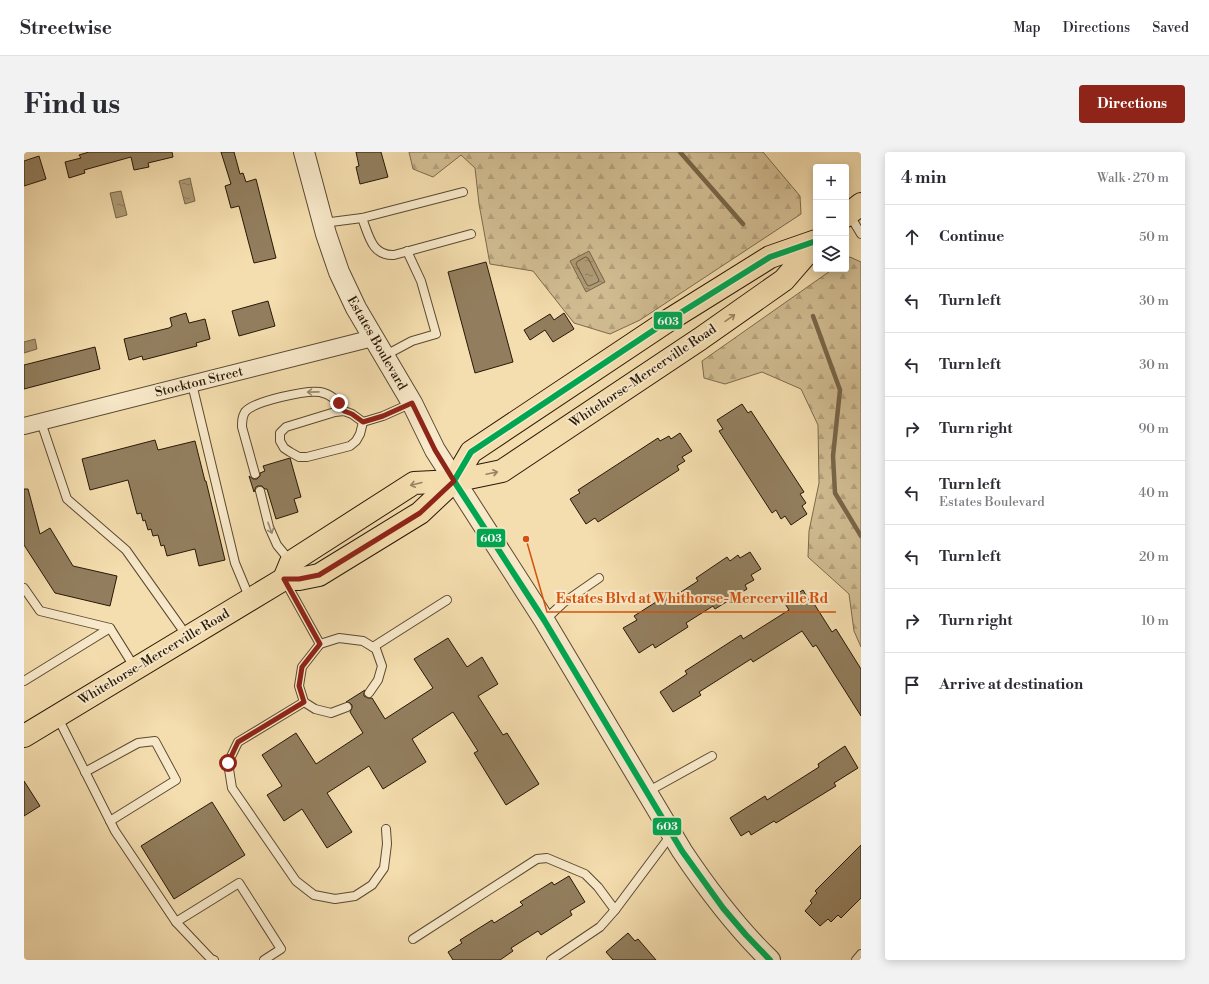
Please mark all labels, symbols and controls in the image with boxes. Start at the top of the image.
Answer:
text: Streetwise [20,16,112,40]
text: Map [1013,19,1041,37]
text: Directions [1063,19,1130,37]
text: Saved [1152,19,1189,37]
button: Directions [1079,85,1185,123]
text: Find us [24,87,120,122]
map controls [813,164,849,272]
button: + [813,164,849,200]
text: 4 min [901,167,946,189]
text: Walk · 270 m [1097,170,1169,186]
button: − [813,200,849,236]
icon: ahead [901,226,923,248]
text: Continue [939,227,1004,246]
text: 50 m [1139,229,1169,245]
button: layers [813,236,849,272]
icon: left [901,290,923,312]
text: Turn left [939,291,1001,310]
street label: Estates Boulevard [344,293,411,393]
text: 30 m [1139,293,1169,309]
line badge: 603 [653,311,683,330]
one-way arrow [724,314,735,322]
text: 603 [657,315,679,329]
street label: Whitehorse-Mercerville Road [566,321,720,432]
icon: left [901,354,923,376]
text: Turn left [939,355,1001,374]
text: 30 m [1139,357,1169,373]
street label: Stockton Street [153,363,245,401]
one-way arrow [307,389,320,396]
route end [330,394,348,412]
icon: right [901,418,923,440]
text: Turn right [939,419,1013,438]
text: 90 m [1138,421,1169,437]
one-way arrow [486,468,499,476]
text: Turn left [939,475,1001,494]
one-way arrow [409,481,422,488]
icon: left [901,482,923,504]
text: 40 m [1139,485,1169,501]
text: Estates Boulevard [939,494,1045,510]
one-way arrow [267,522,275,534]
line badge: 603 [476,528,506,548]
text: 603 [480,532,502,546]
icon: left [901,546,923,568]
text: Turn left [939,547,1001,566]
text: 20 m [1139,549,1169,565]
callout: Estates Blvd at Whithorse-Mercerville Rd [547,586,836,612]
text: Estates Blvd at Whithorse-Mercerville Rd [556,590,828,608]
street label: Whitehorse-Mercerville Road [75,605,233,709]
icon: right [901,610,923,632]
text: Turn right [939,611,1013,630]
text: 10 m [1141,613,1169,629]
icon: arrive [901,674,923,696]
text: Arrive at destination [939,675,1083,694]
route start [219,754,237,772]
line badge: 603 [652,817,682,836]
text: 603 [656,820,678,834]

